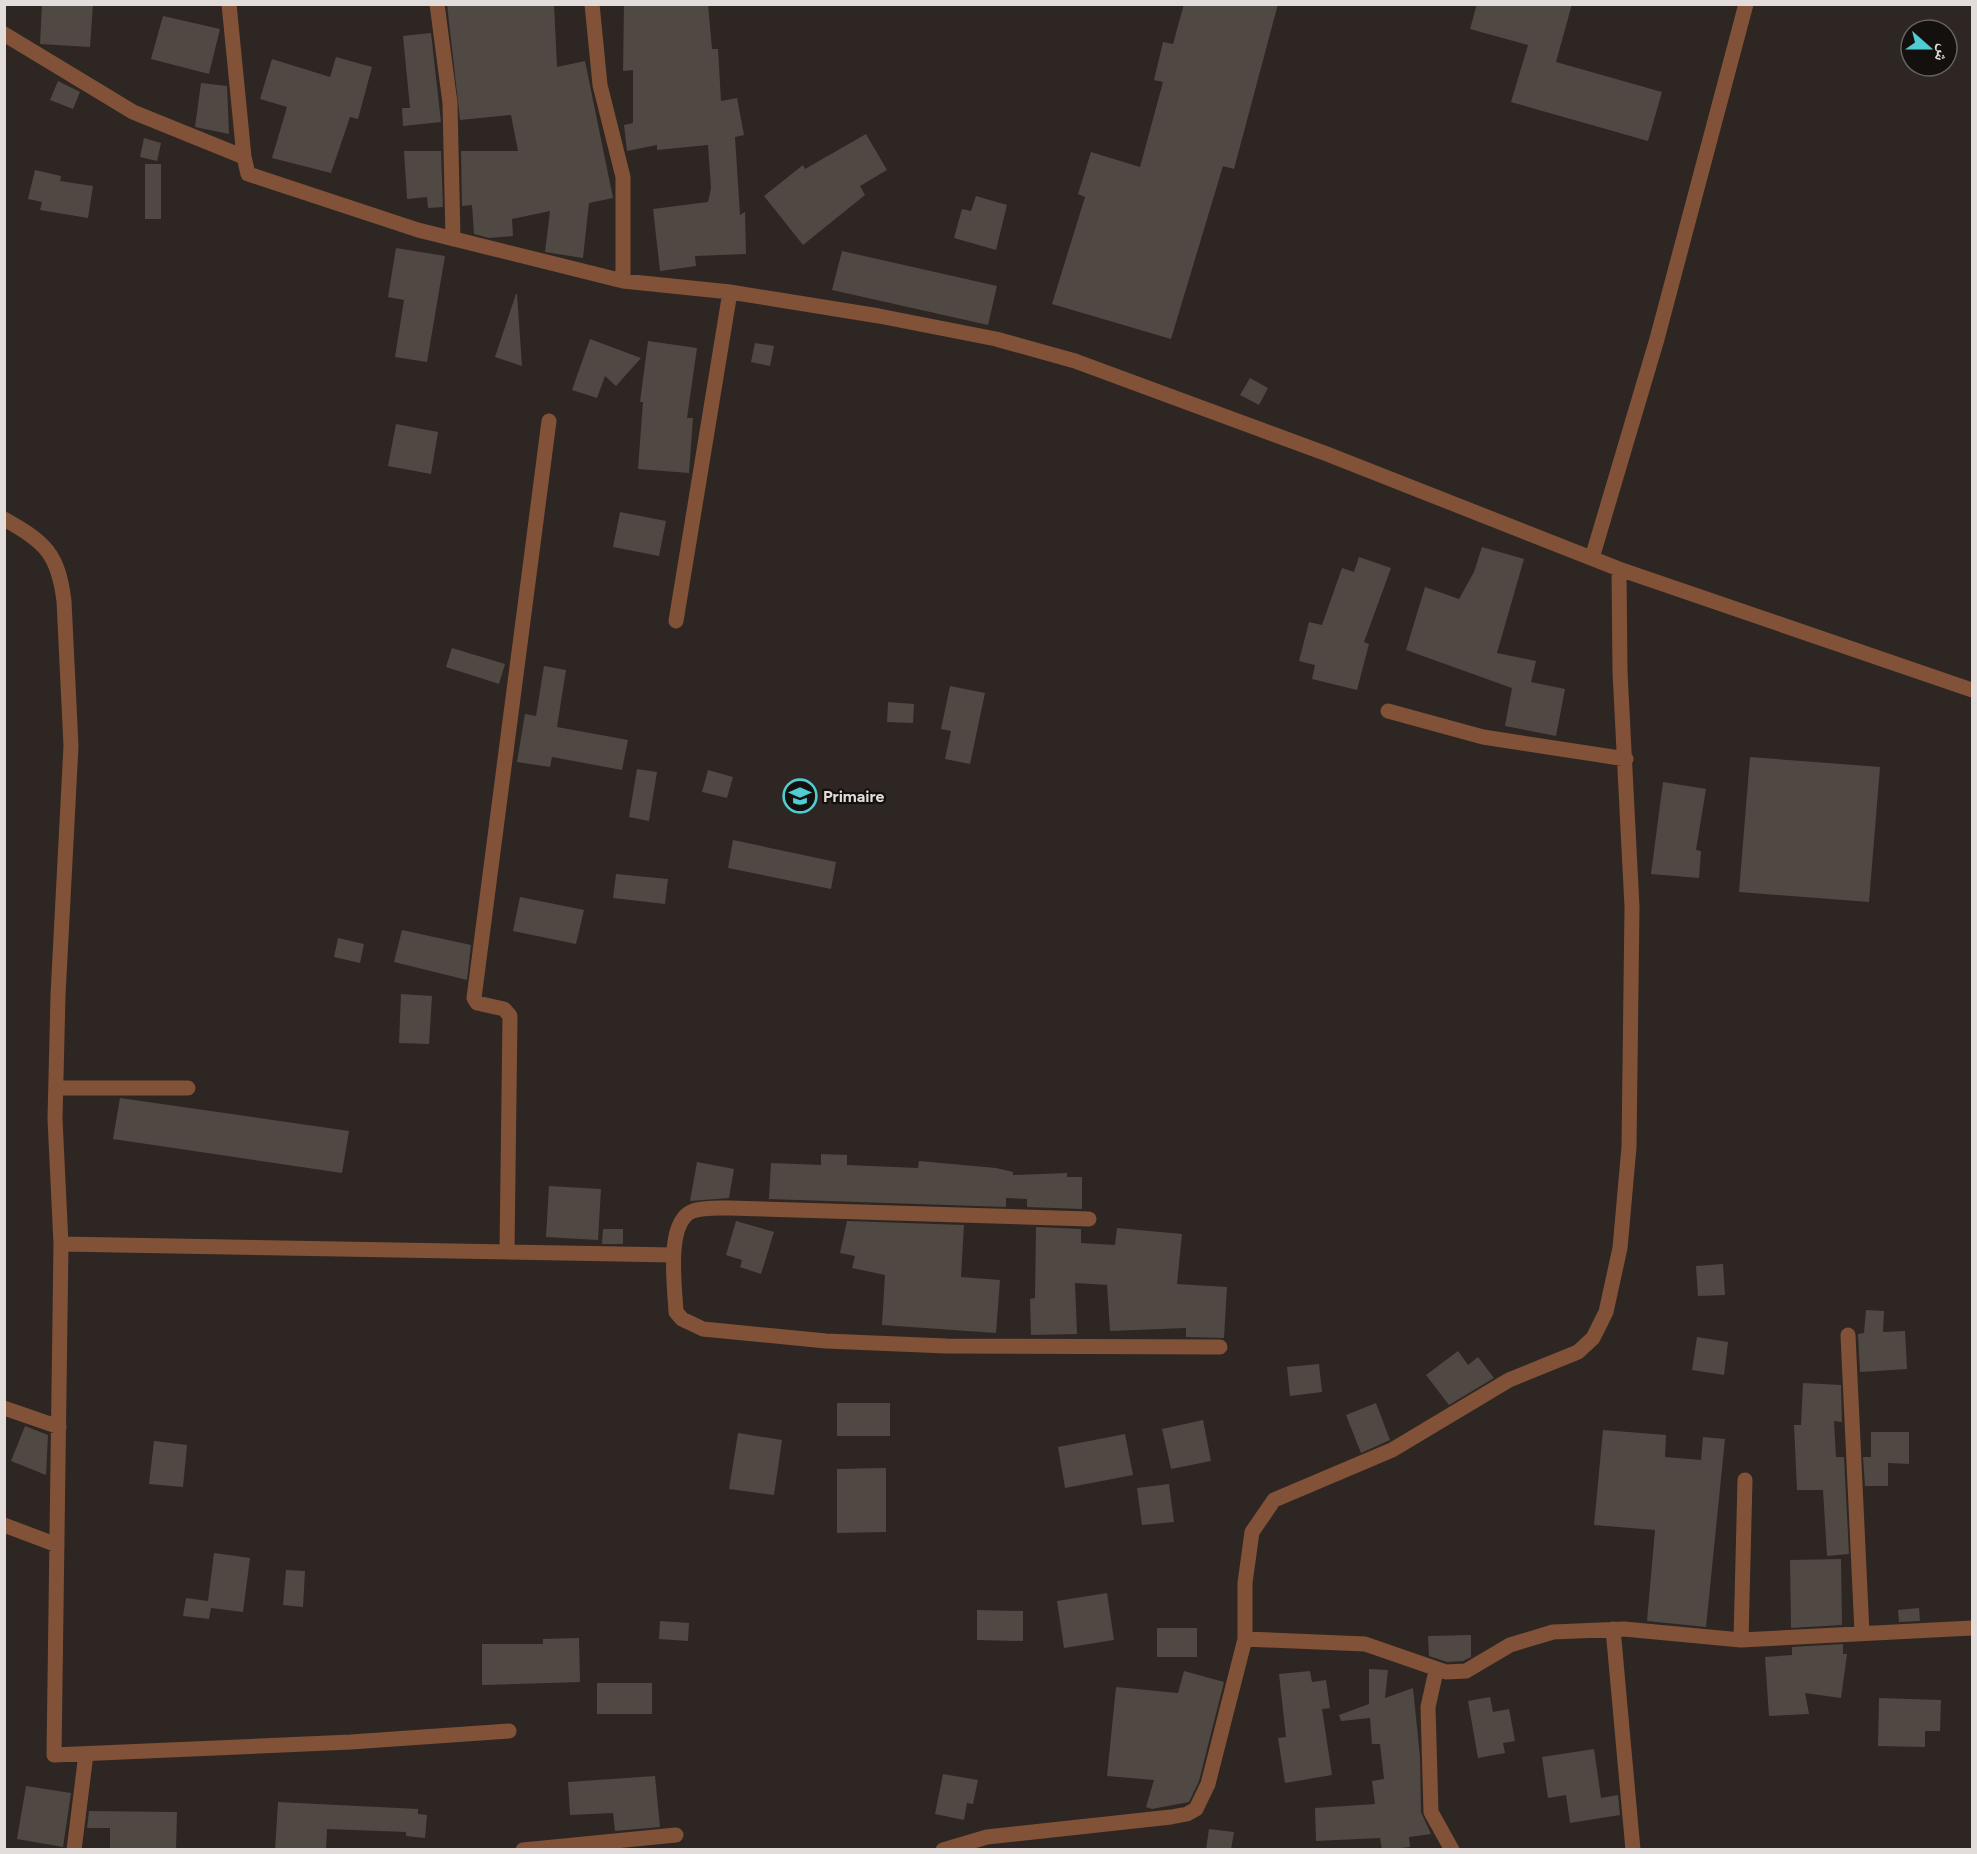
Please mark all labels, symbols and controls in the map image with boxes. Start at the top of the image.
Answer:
north arrow [1899,18,1959,78]
text: ش [1931,42,1954,65]
school or university icon: Primaire [782,778,818,814]
place label: Primaire [823,787,885,806]

